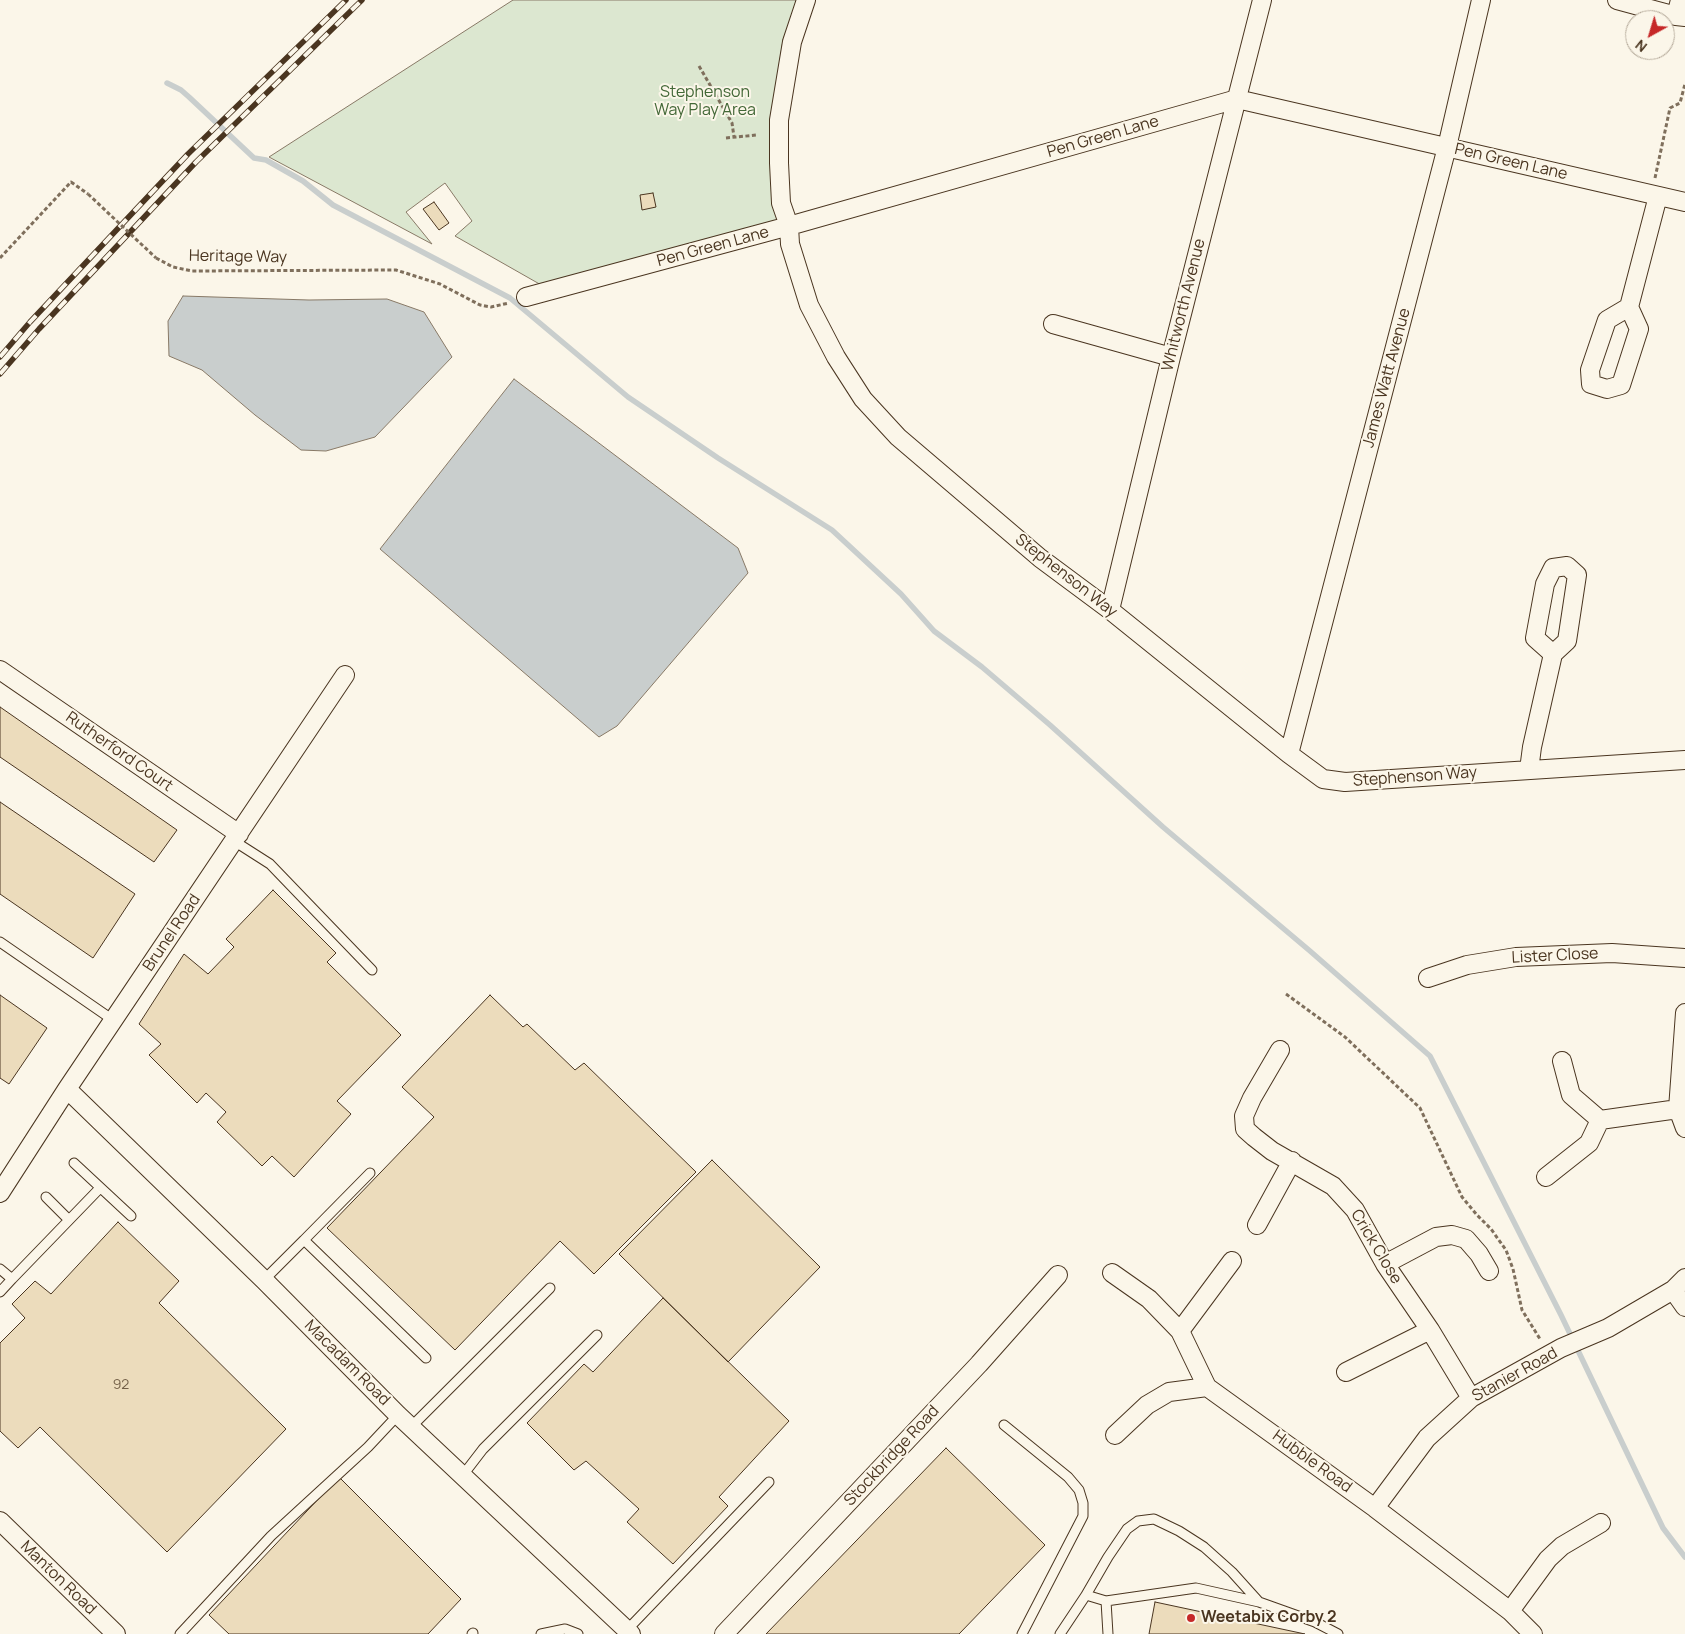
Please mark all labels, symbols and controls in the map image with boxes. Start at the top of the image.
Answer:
north arrow [1625,10,1675,60]
text: N [1631,36,1651,57]
park label: Stephenson Way Play Area [654,83,756,121]
street label: Pen Green Lane [1045,112,1161,162]
street label: Pen Green Lane [1453,140,1569,184]
street label: Pen Green Lane [655,223,771,271]
street label: Whitworth Avenue [1158,237,1210,373]
street label: Heritage Way [189,247,287,267]
street label: James Watt Avenue [1359,306,1415,450]
street label: Stephenson Way [1011,530,1121,622]
street label: Rutherford Court [62,708,176,796]
street label: Stephenson Way [1352,763,1478,791]
street label: Brunel Road [139,891,205,975]
street label: Lister Close [1511,944,1599,968]
street label: Crick Close [1346,1206,1406,1288]
street label: Macadam Road [300,1316,394,1410]
street label: Stanier Road [1469,1344,1561,1406]
house number: 92 [113,1377,129,1393]
street label: Stockbridge Road [840,1402,944,1510]
street label: Hubble Road [1268,1427,1356,1497]
street label: Manton Road [16,1537,100,1619]
place label: Weetabix Corby 2 [1201,1608,1337,1628]
marker: Weetabix Corby 2 [1185,1612,1197,1624]

